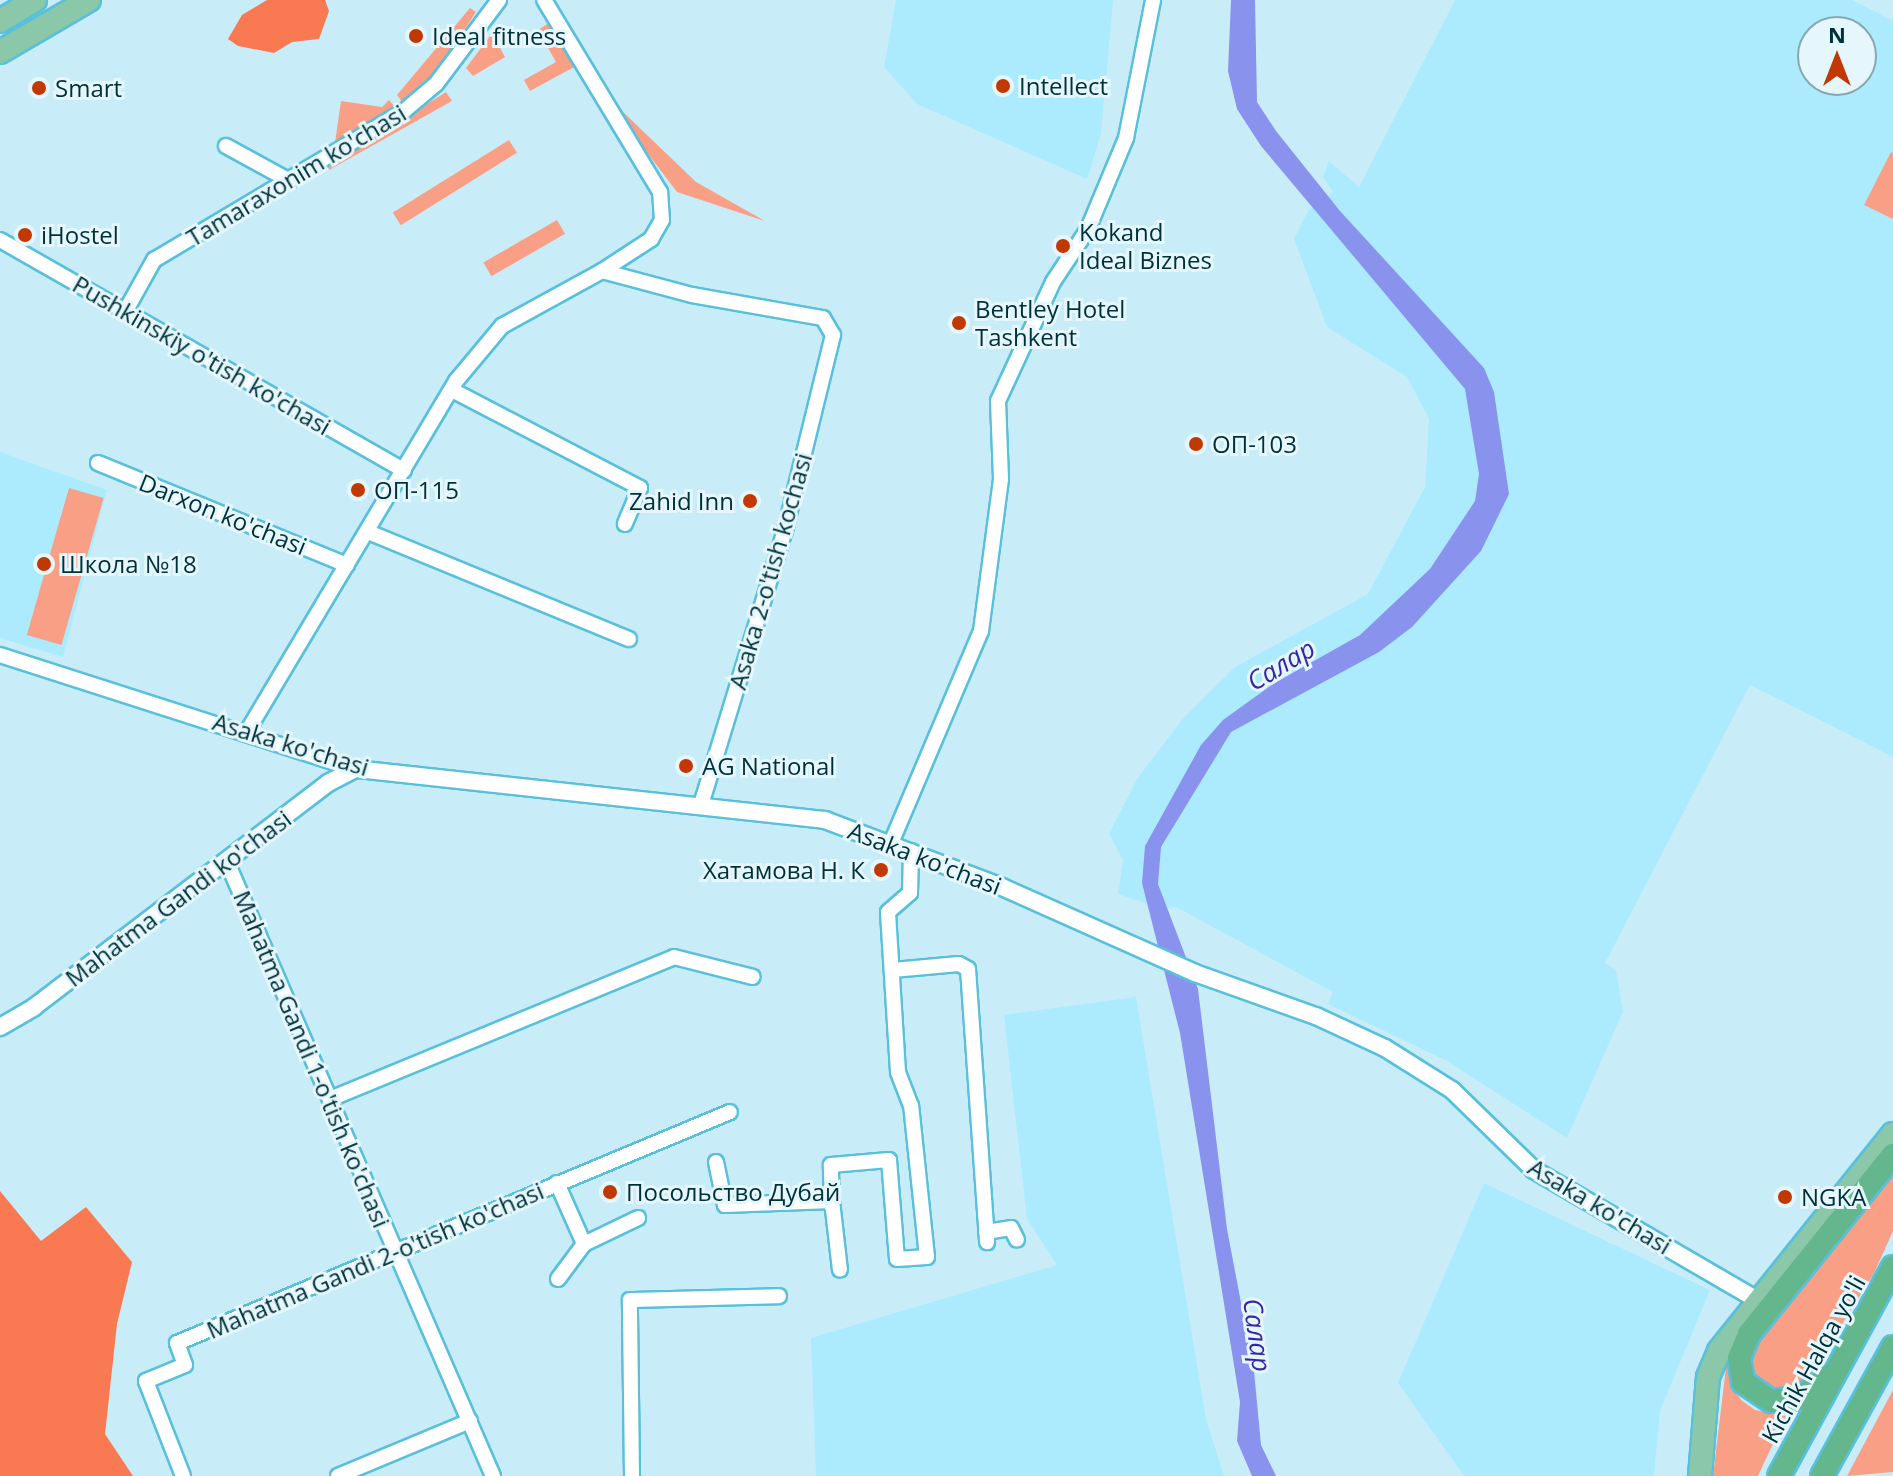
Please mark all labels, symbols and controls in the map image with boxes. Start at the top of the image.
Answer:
north arrow [1797,16,1877,96]
text: N [1828,19,1846,49]
place label: Ideal fitness [432,22,566,50]
marker: Ideal fitness [407,27,425,45]
place label: Intellect [1019,72,1108,100]
place label: Smart [55,74,122,102]
marker: Intellect [994,77,1012,95]
marker: Smart [30,79,48,97]
street label: Tamaraxonim ko'chasi [181,98,411,252]
place label: Kokand Ideal Biznes [1079,218,1212,274]
place label: iHostel [41,221,119,249]
marker: iHostel [16,226,34,244]
marker: Kokand Ideal Biznes [1054,237,1072,255]
street label: Pushkinskiy o'tish ko'chasi [68,269,336,441]
place label: Bentley Hotel Tashkent [975,295,1125,351]
marker: Bentley Hotel Tashkent [950,314,968,332]
place label: ОП-103 [1212,430,1297,458]
marker: ОП-103 [1187,435,1205,453]
street label: Asaka 2-o'tish kochasi [722,450,818,692]
street label: Darxon ko'chasi [135,467,311,561]
place label: ОП-115 [374,476,459,504]
marker: ОП-115 [349,481,367,499]
place label: Zahid Inn [629,487,734,515]
marker: Zahid Inn [741,492,759,510]
place label: Школа №18 [60,550,197,578]
marker: Школа №18 [35,555,53,573]
water label: Салар [1241,633,1321,697]
street label: Asaka ko'chasi [210,707,372,781]
place label: AG National [702,752,835,780]
marker: AG National [677,757,695,775]
street label: Mahatma Gandi ko'chasi [59,804,297,992]
street label: Asaka ko'chasi [844,816,1006,900]
place label: Хатамова Н. К [703,856,865,884]
marker: Хатамова Н. К [872,861,890,879]
street label: Mahatma Gandi 1-o'tish ko'chasi [228,886,396,1232]
street label: Asaka ko'chasi [1523,1152,1677,1260]
street label: Mahatma Gandi 2-o'tish ko'chasi [202,1176,548,1344]
place label: Посольство Дубай [626,1178,840,1206]
marker: Посольство Дубай [601,1183,619,1201]
place label: NGKA [1801,1183,1866,1211]
marker: NGKA [1776,1188,1794,1206]
street label: Kichik Halqa yo'li [1755,1270,1871,1448]
water label: Салар [1236,1296,1278,1374]

